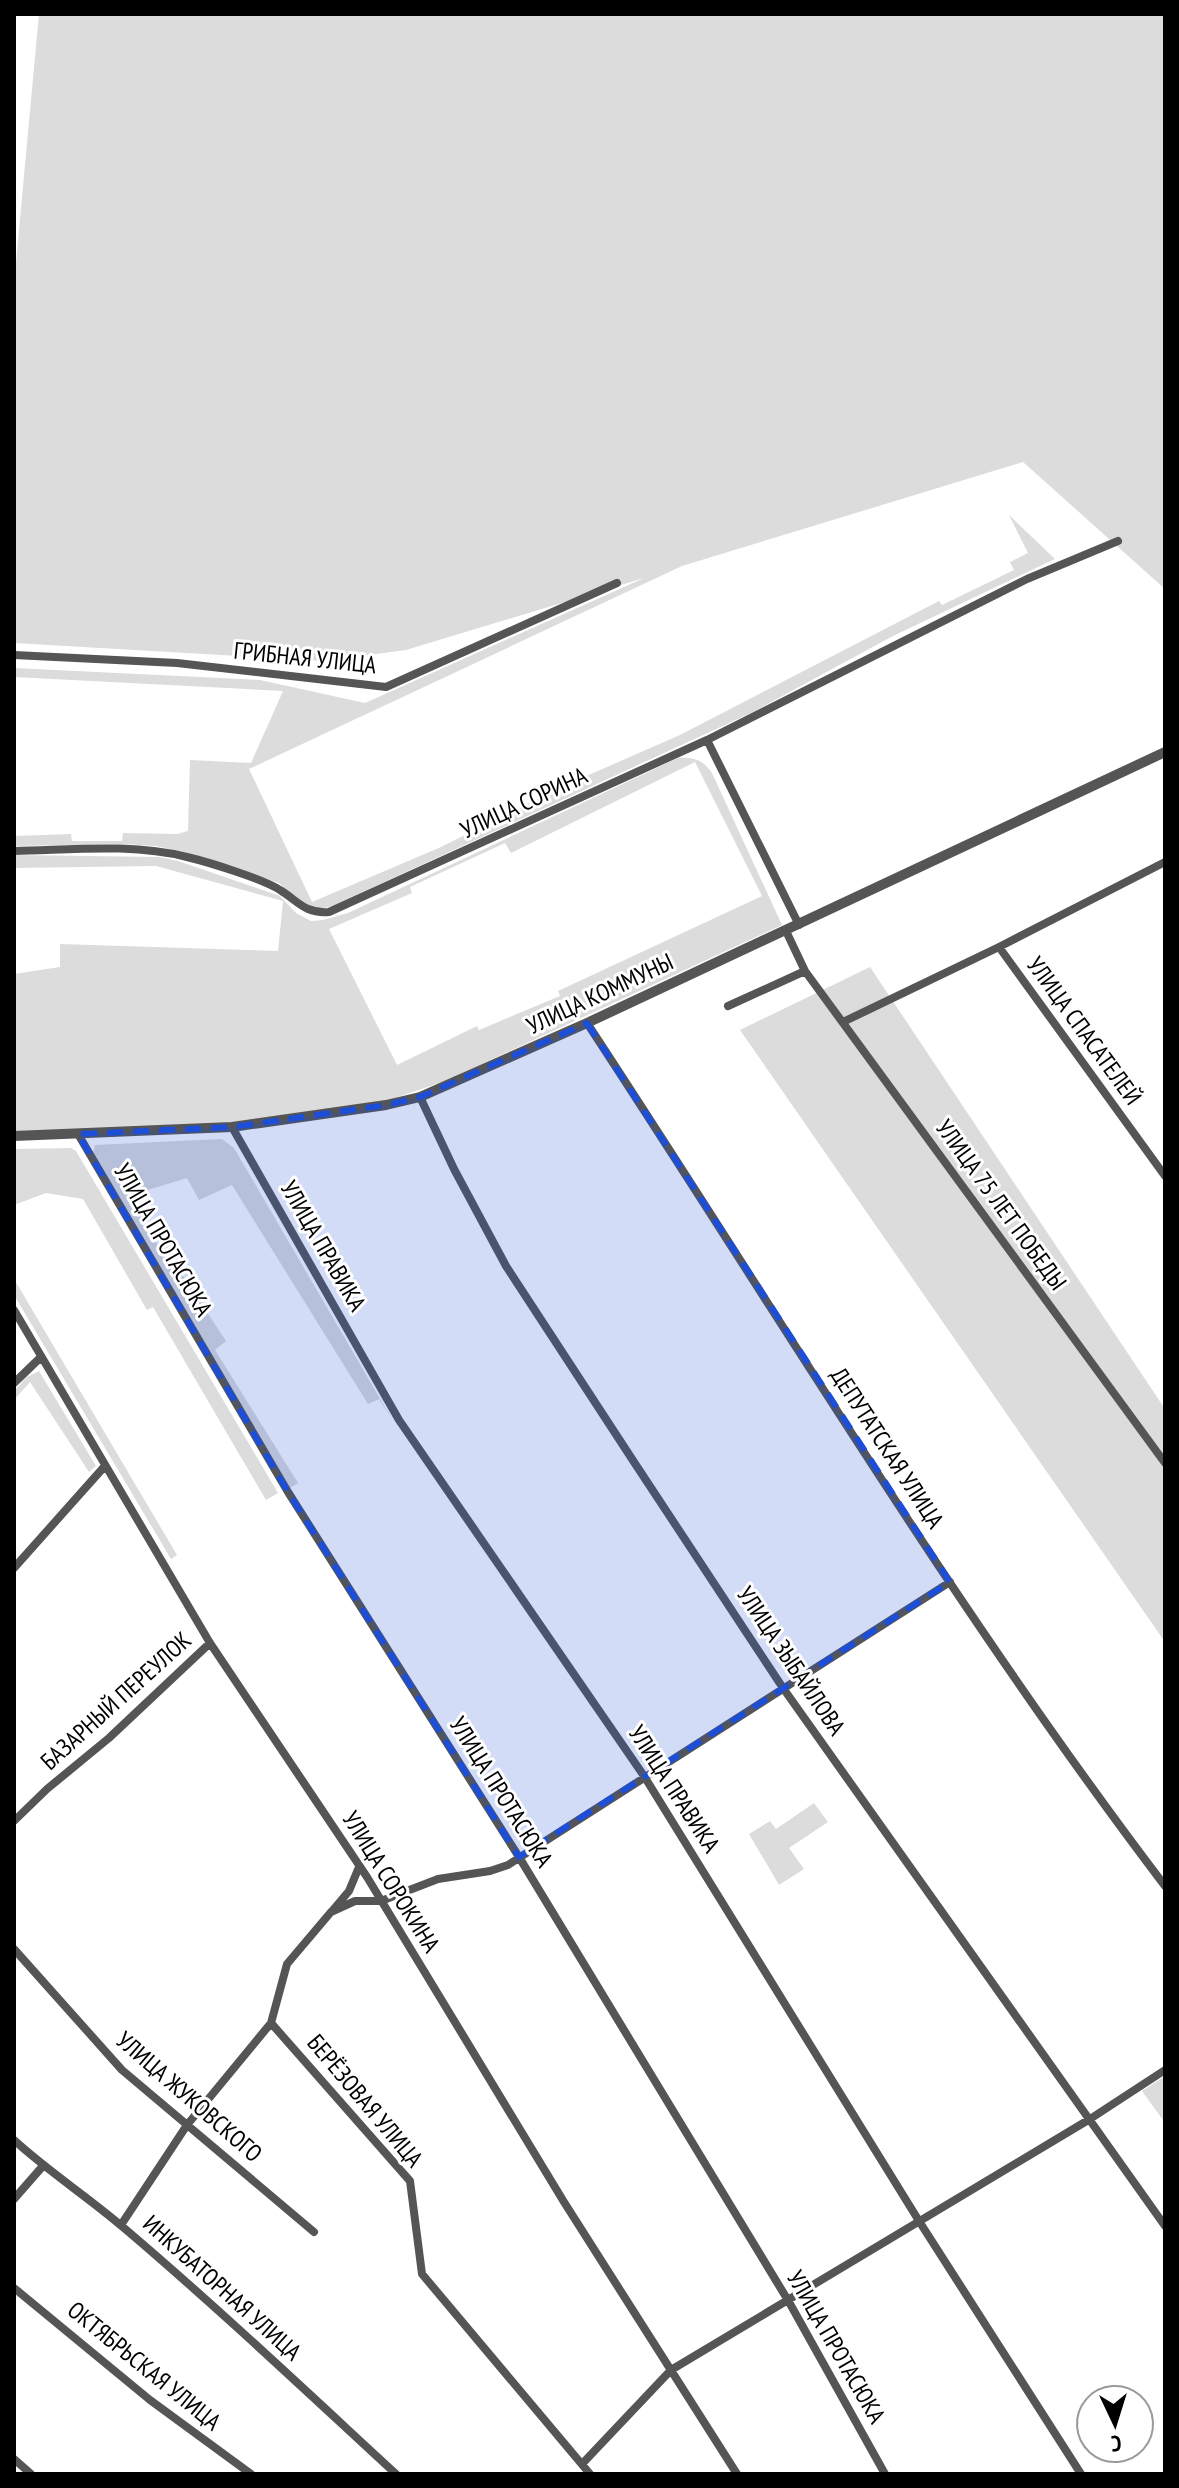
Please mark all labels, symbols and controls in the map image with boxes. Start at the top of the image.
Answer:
street label: ГРИБНАЯ УЛИЦА [232,635,379,680]
street label: УЛИЦА СОРИНА [455,759,593,845]
street label: УЛИЦА КОММУНЫ [522,946,678,1041]
street label: УЛИЦА СПАСАТЕЛЕЙ [1020,950,1149,1111]
street label: УЛИЦА 75 ЛЕТ ПОБЕДЫ [929,1113,1074,1296]
street label: УЛИЦА ПРОТАСЮКА [107,1158,220,1322]
street label: УЛИЦА ПРАВИКА [274,1175,374,1317]
street label: ДЕПУТАТСКАЯ УЛИЦА [824,1361,951,1535]
street label: УЛИЦА ЗЫБАЙЛОВА [730,1580,853,1742]
street label: БАЗАРНЫЙ ПЕРЕУЛОК [34,1625,198,1776]
street label: УЛИЦА ПРОТАСЮКА [443,1711,560,1873]
street label: УЛИЦА ПРАВИКА [622,1719,727,1859]
street label: УЛИЦА СОРОКИНА [336,1805,448,1959]
street label: УЛИЦА ЖУКОВСКОГО [110,2025,269,2169]
street label: БЕРЁЗОВАЯ УЛИЦА [301,2028,430,2174]
street label: ИНКУБАТОРНАЯ УЛИЦА [137,2208,309,2367]
street label: УЛИЦА ПРОТАСЮКА [780,2265,893,2429]
street label: ОКТЯБРЬСКАЯ УЛИЦА [61,2294,228,2437]
north arrow [1075,2384,1155,2464]
text: С [1110,2430,1122,2458]

